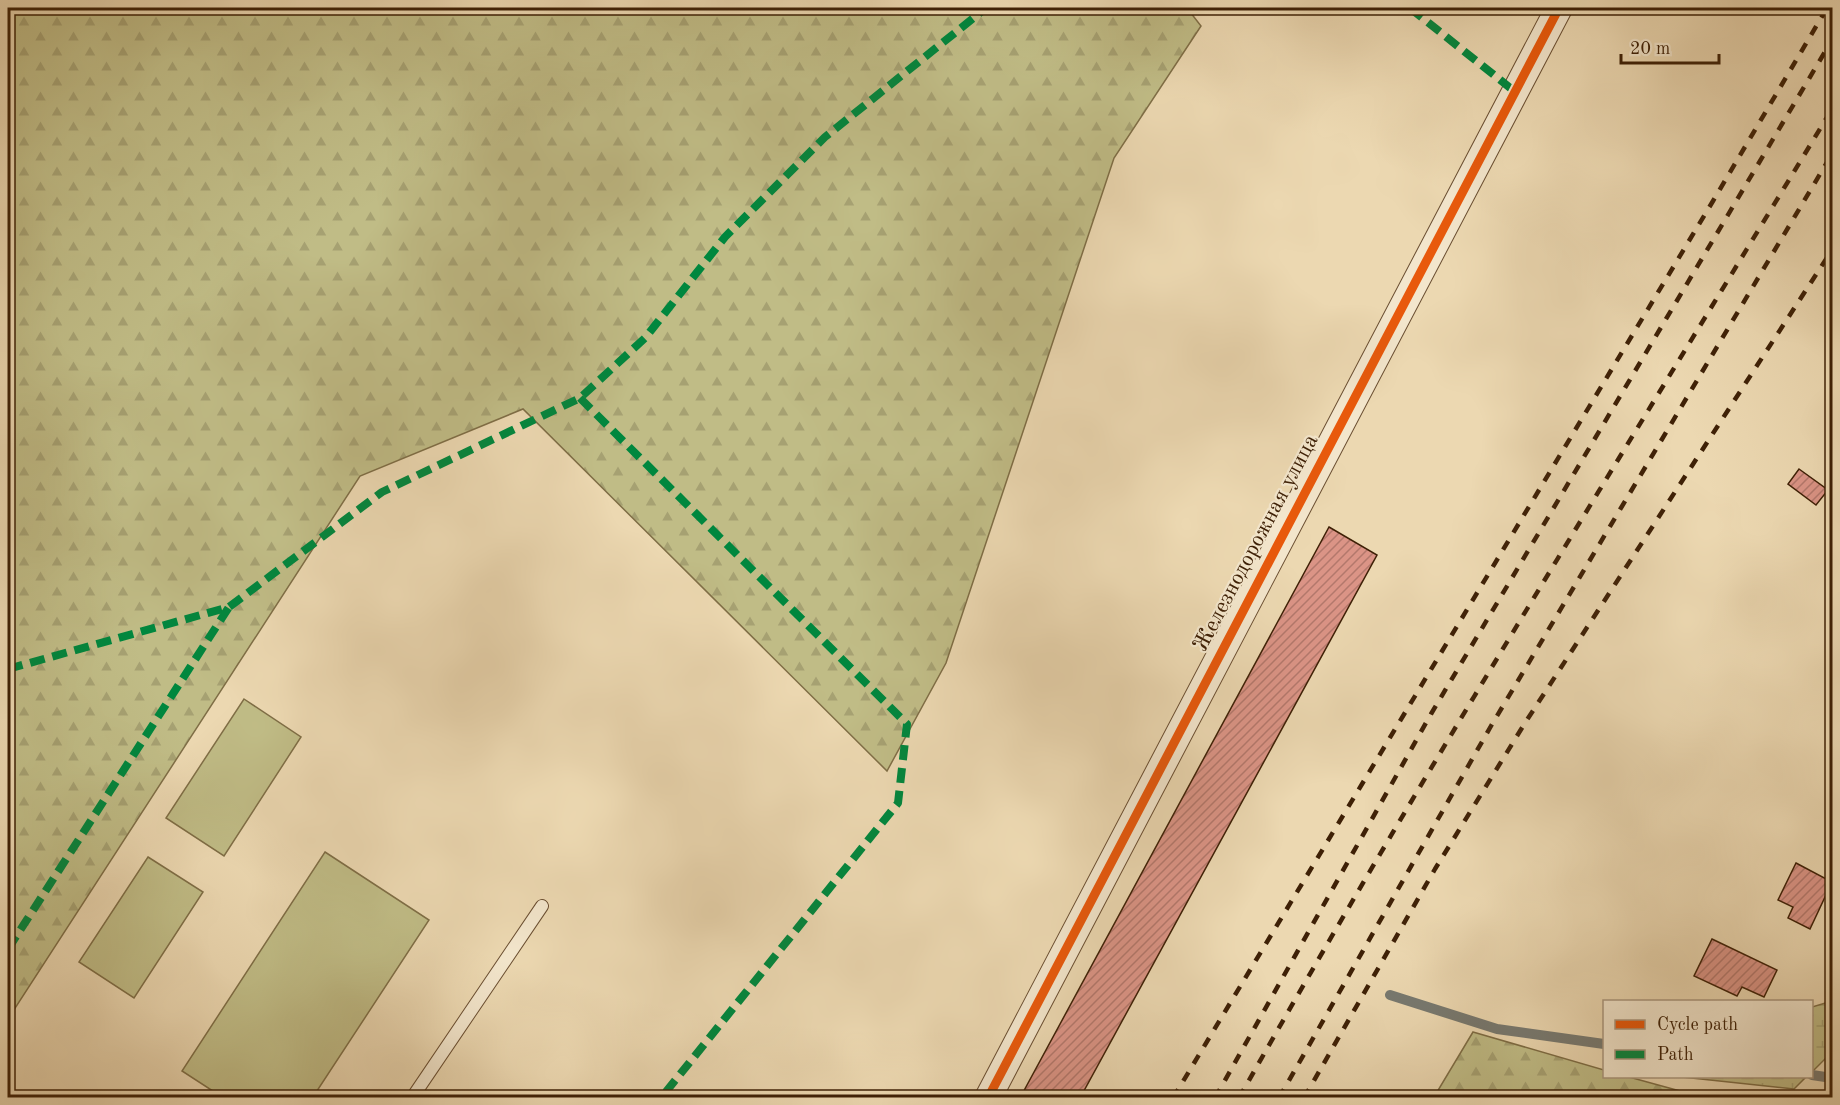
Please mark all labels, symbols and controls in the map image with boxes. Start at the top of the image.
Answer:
scale bar [1621,27,1718,65]
text: 20 m [1630,40,1670,58]
street label: Железнодорожная улица [1189,431,1323,655]
legend [1603,1000,1813,1078]
text: Cycle path [1657,1016,1738,1034]
text: Path [1657,1046,1694,1064]

